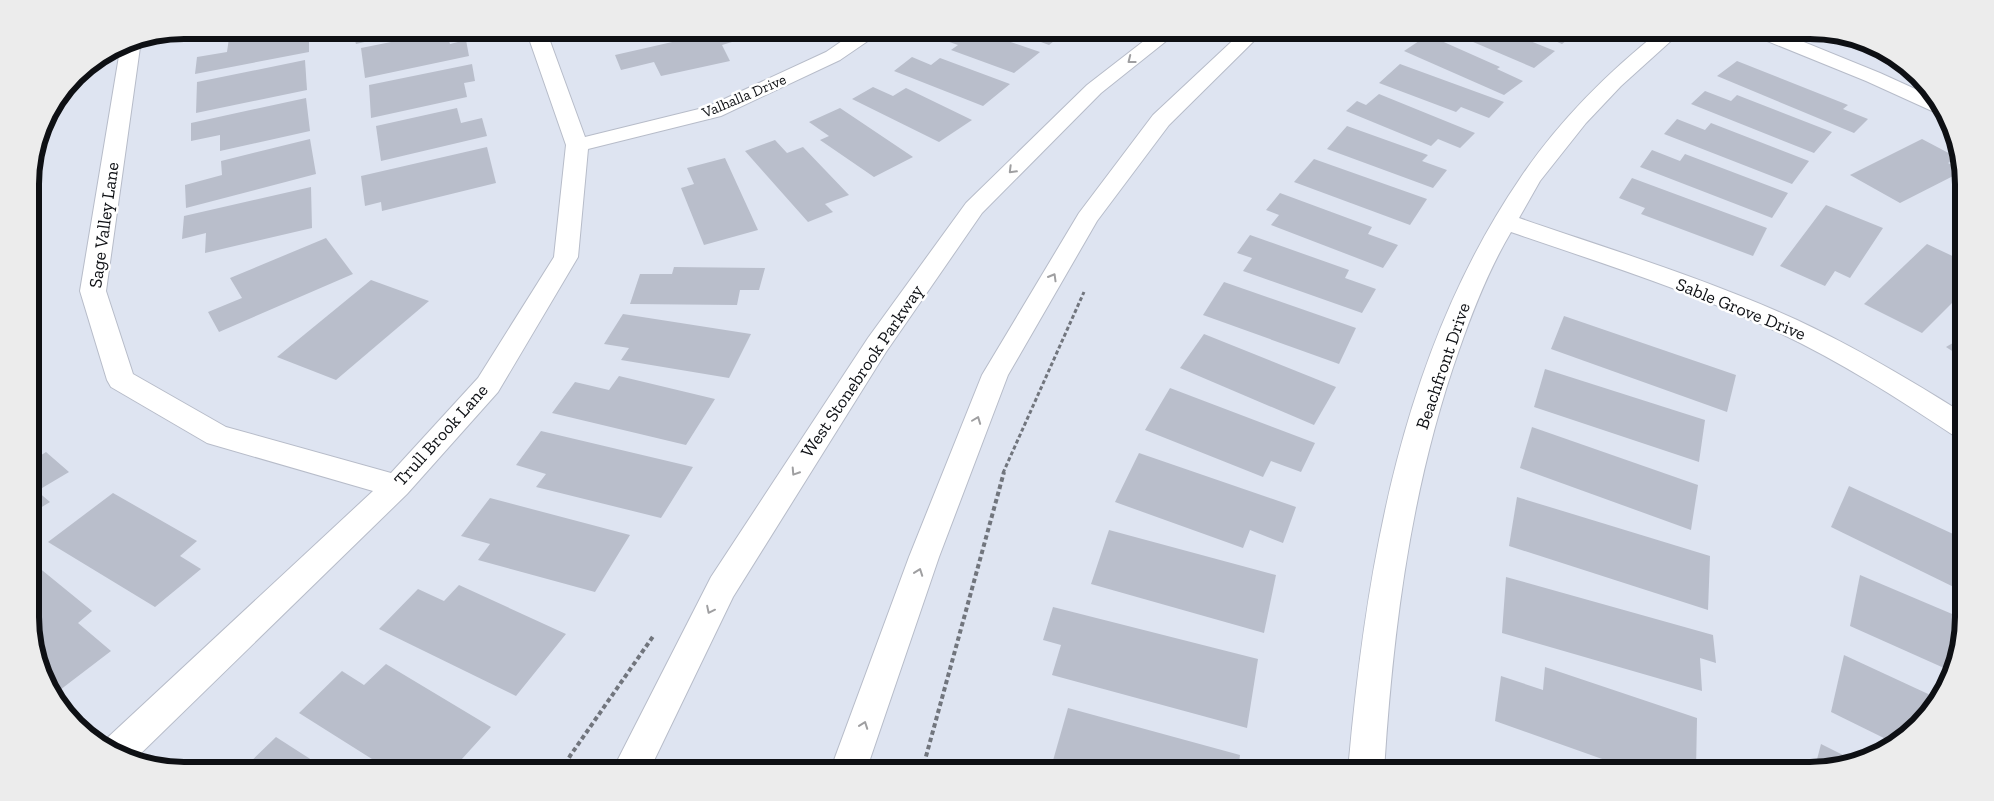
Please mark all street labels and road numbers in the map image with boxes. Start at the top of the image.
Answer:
street label: Valhalla Drive [698,70,789,122]
street label: Sage Valley Lane [84,161,124,289]
street label: Sable Grove Drive [1673,273,1809,345]
street label: West Stonebrook Parkway [796,280,928,462]
street label: Beachfront Drive [1411,300,1475,432]
street label: Trull Brook Lane [389,379,493,491]

